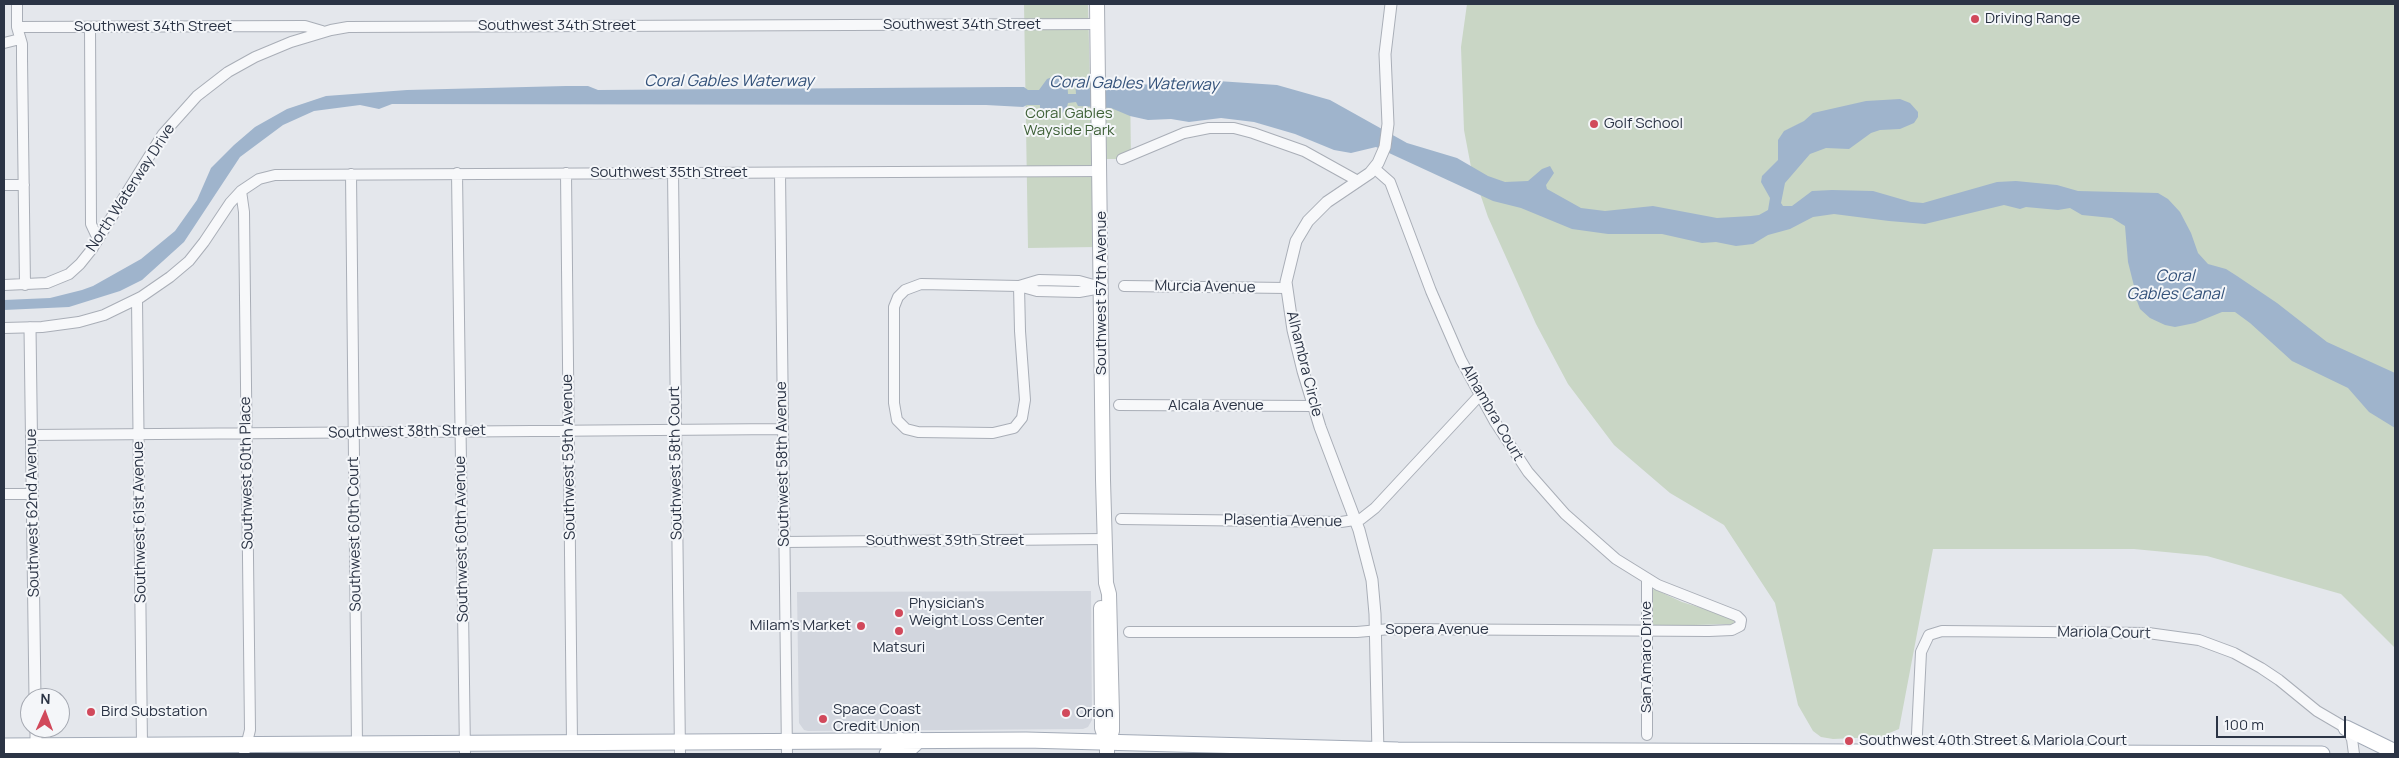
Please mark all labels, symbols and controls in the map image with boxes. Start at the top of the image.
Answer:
place label: Driving Range [1985,10,2080,28]
marker: Driving Range [1969,13,1981,25]
street label: Southwest 34th Street [883,16,1041,34]
street label: Southwest 34th Street [478,17,636,35]
street label: Southwest 34th Street [74,18,232,36]
water label: Coral Gables Waterway [644,72,814,92]
water label: Coral Gables Waterway [1049,73,1219,95]
park label: Coral Gables Wayside Park [1023,105,1115,140]
place label: Golf School [1604,115,1683,133]
marker: Golf School [1588,118,1600,130]
street label: North Waterway Drive [83,121,179,255]
street label: Southwest 35th Street [590,164,748,182]
street label: Southwest 57th Avenue [1093,211,1111,375]
water label: Coral Gables Canal [2127,267,2223,305]
street label: Murcia Avenue [1154,277,1256,297]
street label: Alhambra Circle [1282,309,1326,419]
street label: Alhambra Court [1457,362,1527,464]
street label: Southwest 59th Avenue [559,374,579,540]
street label: Southwest 58th Avenue [773,381,793,547]
street label: Southwest 58th Court [666,386,686,540]
street label: Southwest 60th Place [237,396,257,550]
street label: Alcala Avenue [1168,397,1264,415]
street label: Southwest 38th Street [328,422,486,442]
street label: Southwest 62nd Avenue [23,428,43,598]
street label: Southwest 61st Avenue [130,441,150,603]
street label: Southwest 60th Court [345,456,365,612]
street label: Southwest 60th Avenue [452,456,472,622]
street label: Plasentia Avenue [1224,511,1342,531]
street label: Southwest 39th Street [866,532,1024,550]
place label: Physician's Weight Loss Center [909,595,1044,630]
street label: San Amaro Drive [1638,601,1656,713]
marker: Physician's Weight Loss Center [893,607,905,619]
place label: Milam's Market [750,617,851,635]
marker: Milam's Market [855,620,867,632]
street label: Sopera Avenue [1385,621,1489,639]
street label: Mariola Court [2057,623,2151,643]
marker: Matsuri [893,625,905,637]
place label: Matsuri [873,639,925,657]
north arrow [20,688,70,738]
text: N [40,689,51,708]
place label: Space Coast Credit Union [833,701,921,736]
place label: Bird Substation [101,703,207,721]
place label: Orion [1076,704,1114,722]
marker: Bird Substation [85,706,97,718]
scale bar [2219,706,2349,738]
marker: Orion [1060,707,1072,719]
marker: Space Coast Credit Union [817,713,829,725]
text: 100 m [2224,714,2264,735]
place label: Southwest 40th Street & Mariola Court [1859,732,2127,750]
marker: Southwest 40th Street & Mariola Court [1843,735,1855,747]

